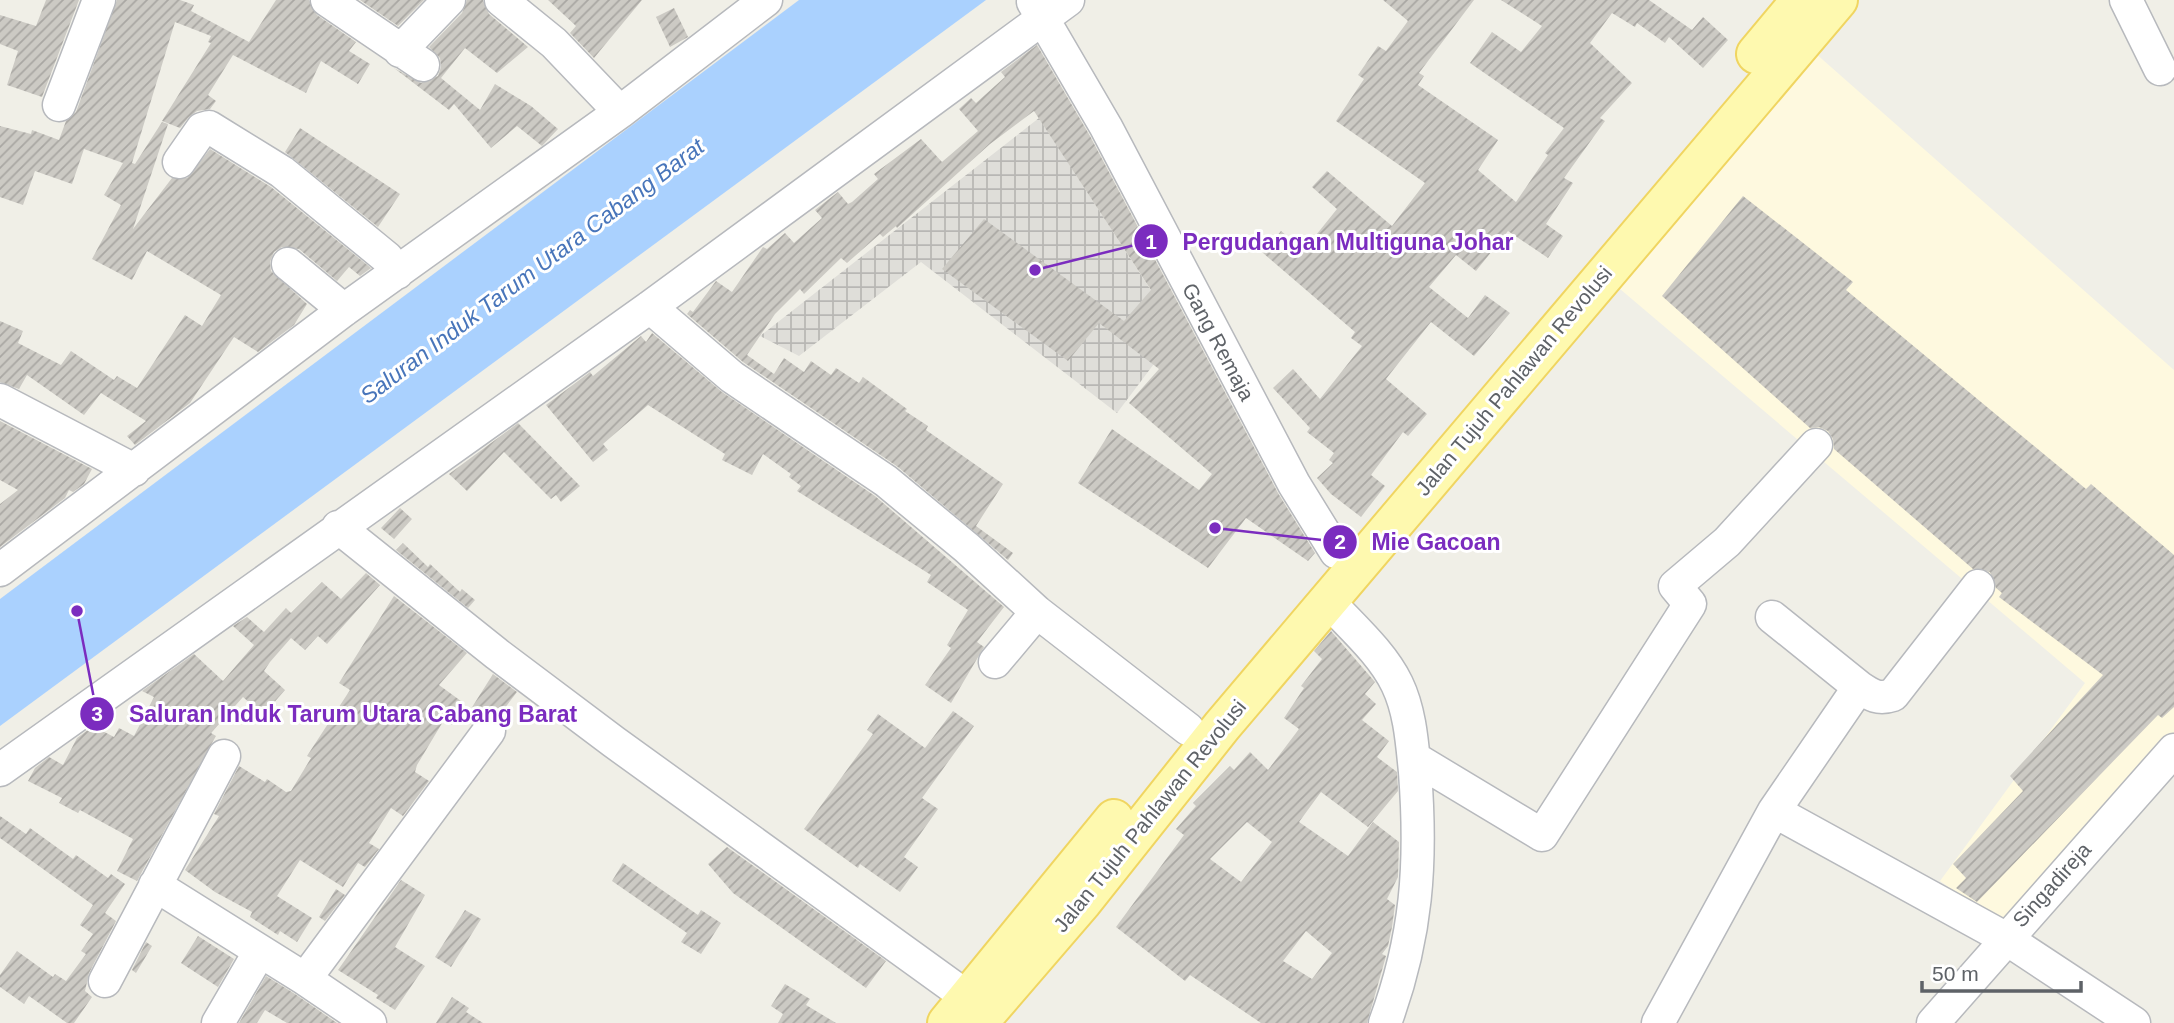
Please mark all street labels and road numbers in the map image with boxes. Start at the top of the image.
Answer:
street label: Jalan Tujuh Pahlawan Revolusi [1411,261,1616,500]
street label: Gang Remaja [1178,279,1259,405]
street label: Jalan Tujuh Pahlawan Revolusi [1049,695,1250,936]
street label: Singadireja [2008,838,2096,931]

